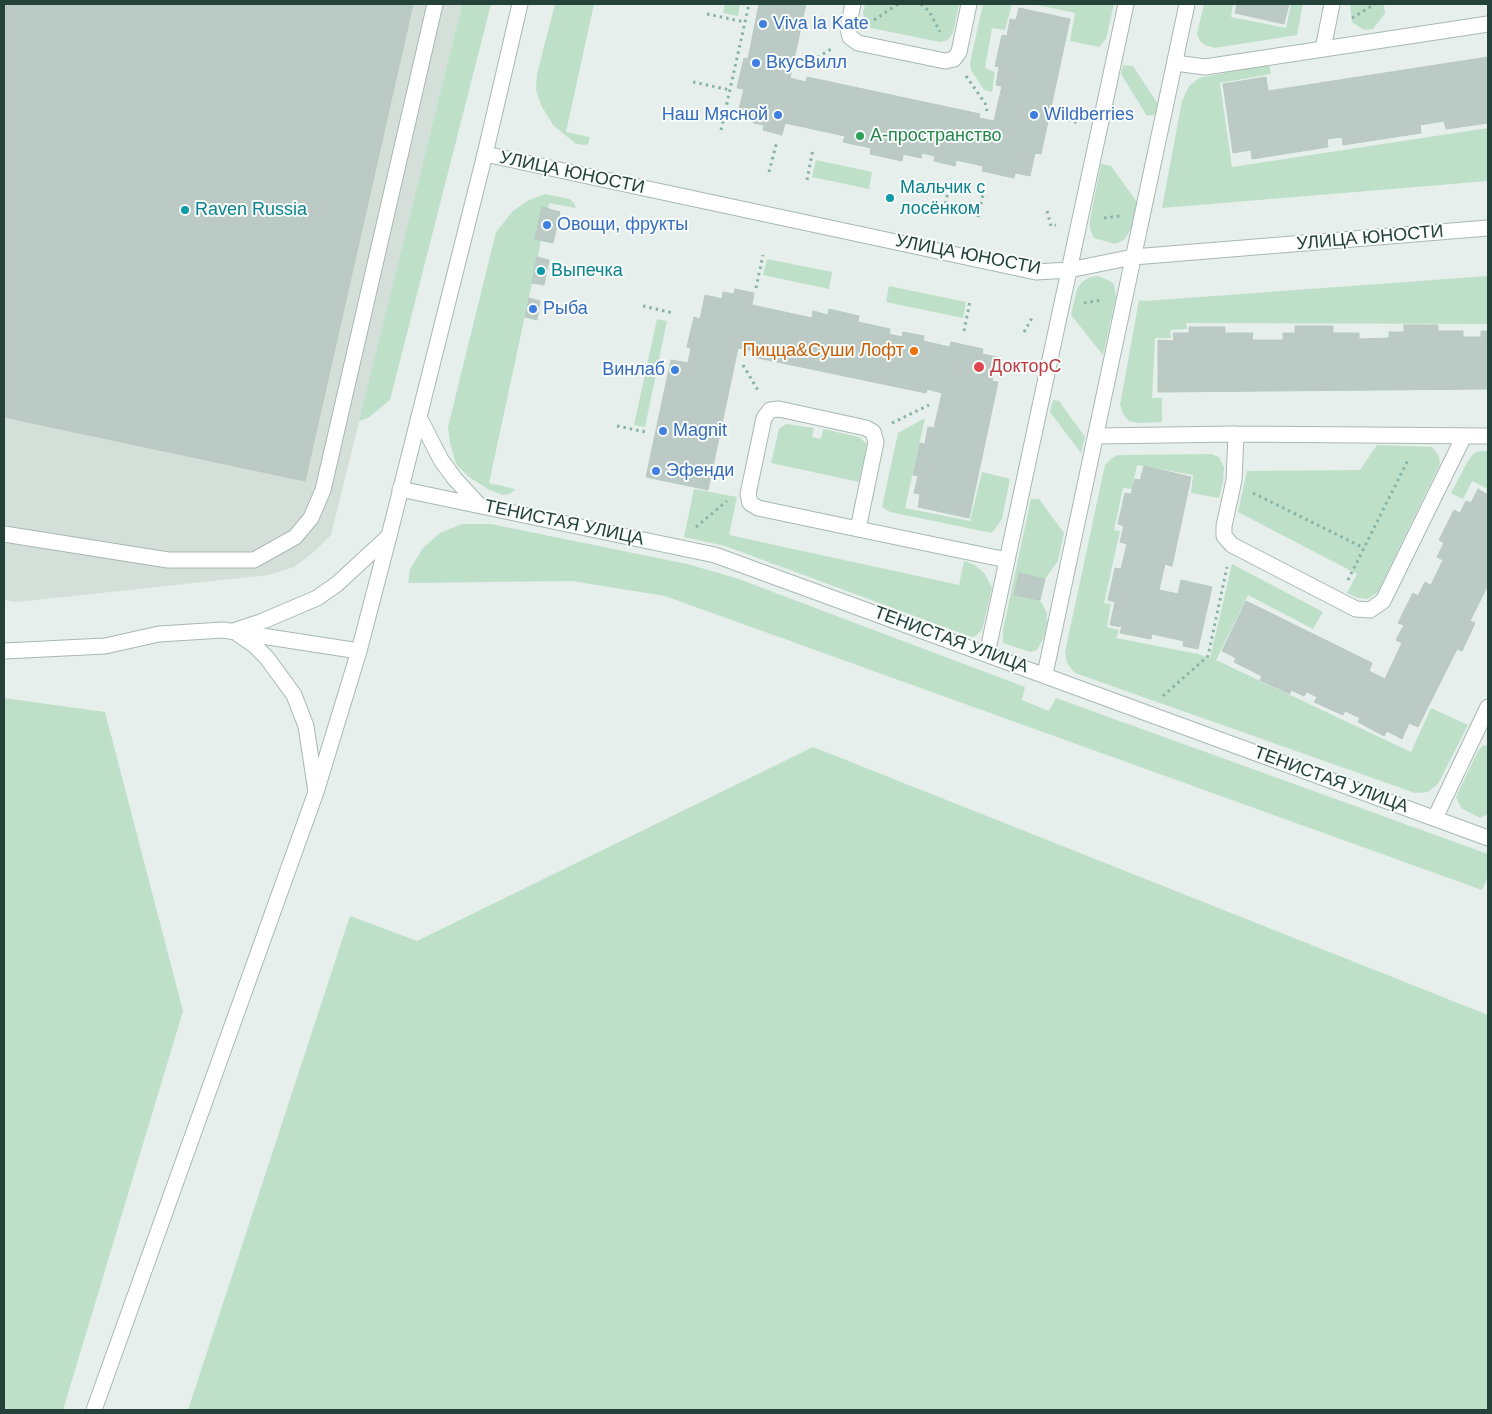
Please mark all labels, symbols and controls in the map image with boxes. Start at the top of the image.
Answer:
place label: Viva la Kate [773,13,869,35]
marker: Viva la Kate [757,18,769,30]
place label: ВкусВилл [766,52,847,74]
marker: ВкусВилл [750,57,762,69]
place label: Наш Мясной [662,104,768,126]
place label: Wildberries [1044,104,1134,126]
marker: Наш Мясной [772,109,784,121]
marker: Wildberries [1028,109,1040,121]
place label: А-пространство [870,125,1002,147]
marker: А-пространство [854,130,866,142]
street label: УЛИЦА ЮНОСТИ [498,147,646,199]
place label: Мальчик с лосёнком [900,177,985,220]
marker: Мальчик с лосёнком [884,192,896,204]
place label: Raven Russia [195,199,307,221]
marker: Raven Russia [179,204,191,216]
place label: Овощи, фрукты [557,214,688,236]
marker: Овощи, фрукты [541,219,553,231]
street label: УЛИЦА ЮНОСТИ [1296,221,1444,255]
street label: УЛИЦА ЮНОСТИ [894,230,1042,280]
place label: Выпечка [551,260,623,282]
marker: Выпечка [535,265,547,277]
place label: Рыба [543,298,588,320]
marker: Рыба [527,303,539,315]
place label: Пицца&Суши Лофт [742,340,904,362]
marker: Пицца&Суши Лофт [908,345,920,357]
place label: ДокторС [990,356,1062,378]
place label: Винлаб [602,359,665,381]
marker: ДокторС [972,360,986,374]
marker: Винлаб [669,364,681,376]
place label: Magnit [673,420,727,442]
marker: Magnit [657,425,669,437]
place label: Эфенди [666,460,734,482]
marker: Эфенди [650,465,662,477]
street label: ТЕНИСТАЯ УЛИЦА [482,496,646,550]
street label: ТЕНИСТАЯ УЛИЦА [871,602,1031,678]
street label: ТЕНИСТАЯ УЛИЦА [1251,742,1411,818]

